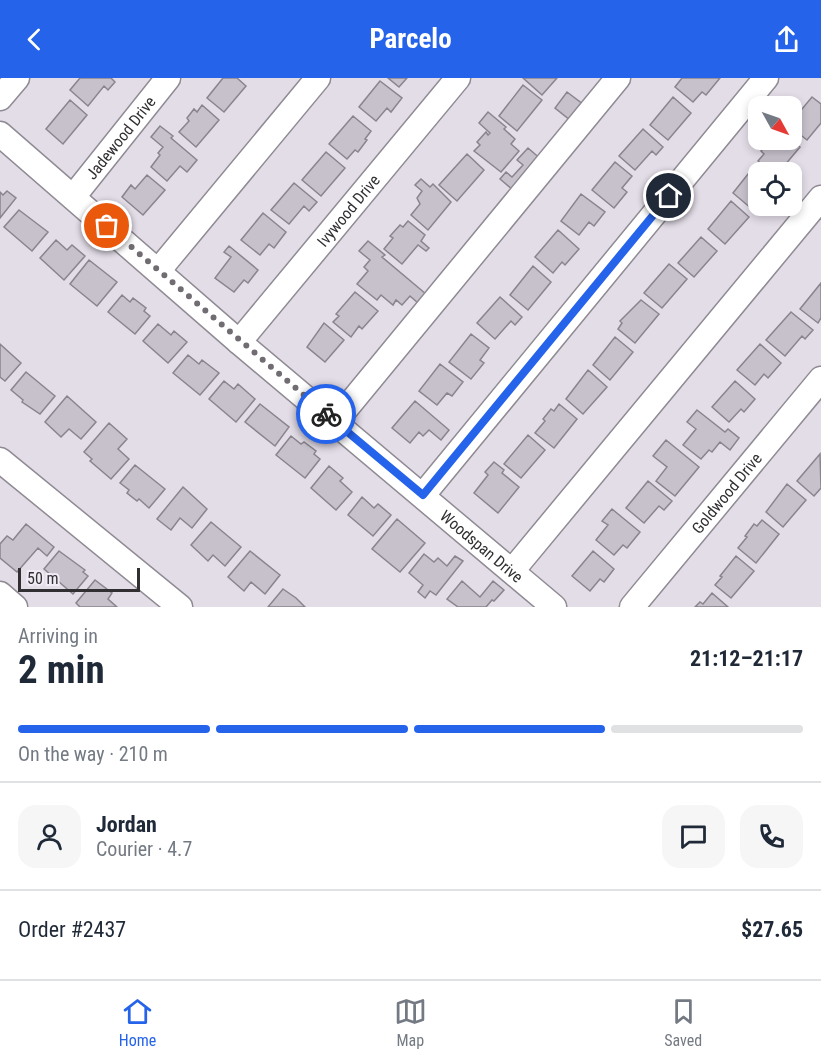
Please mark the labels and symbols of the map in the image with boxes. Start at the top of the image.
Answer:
street label: Jadewood Drive [82,92,159,183]
north arrow [748,96,802,150]
pin [643,170,694,221]
street label: Ivywood Drive [313,171,383,250]
pin [81,200,132,251]
courier [296,384,356,444]
street label: Goldwood Drive [688,449,765,537]
street label: Woodspan Drive [436,506,527,586]
scale bar [18,565,140,592]

